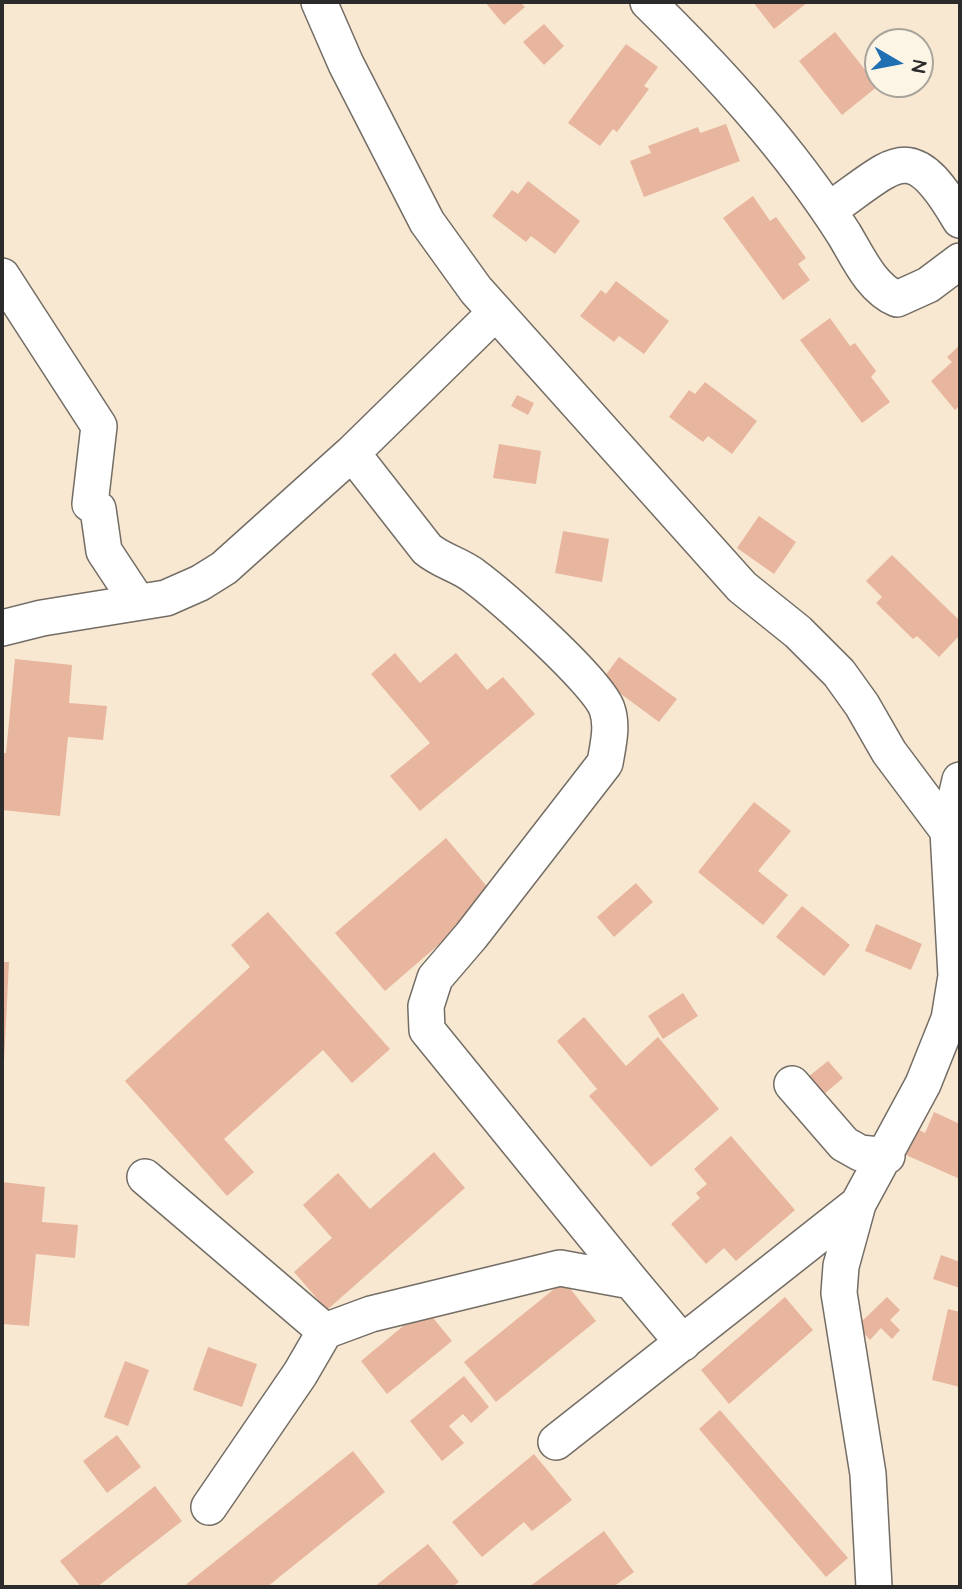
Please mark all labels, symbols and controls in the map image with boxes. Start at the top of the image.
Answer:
north arrow [864,28,934,98]
text: N [904,58,933,75]

